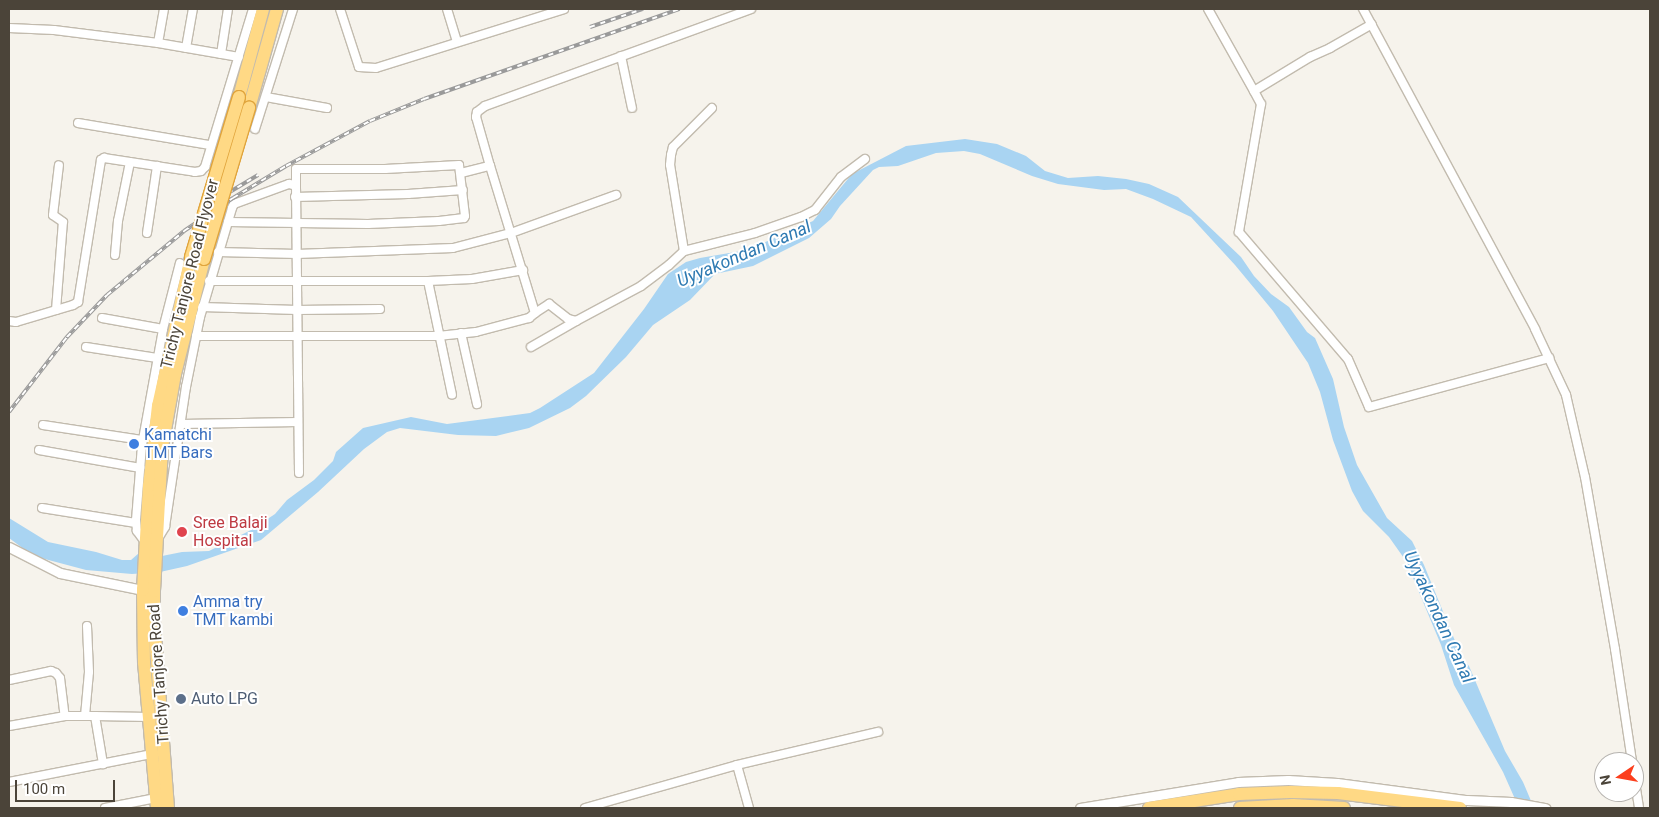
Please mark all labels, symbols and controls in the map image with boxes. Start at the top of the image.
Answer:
street label: Trichy Tanjore Road Flyover [157,177,223,371]
water label: Uyyakondan Canal [674,216,814,292]
place label: Kamatchi TMT Bars [144,425,213,463]
marker: Kamatchi TMT Bars [128,438,140,450]
place label: Sree Balaji Hospital [193,513,268,551]
marker: Sree Balaji Hospital [175,525,189,539]
water label: Uyyakondan Canal [1399,547,1479,687]
place label: Amma try TMT kambi [193,592,274,630]
street label: Trichy Tanjore Road [145,603,173,745]
marker: Amma try TMT kambi [177,605,189,617]
place label: Auto LPG [191,689,258,709]
marker: Auto LPG [175,693,187,705]
north arrow [1594,752,1644,802]
scale bar [18,770,118,802]
text: N [1596,773,1614,786]
text: 100 m [23,780,65,798]

